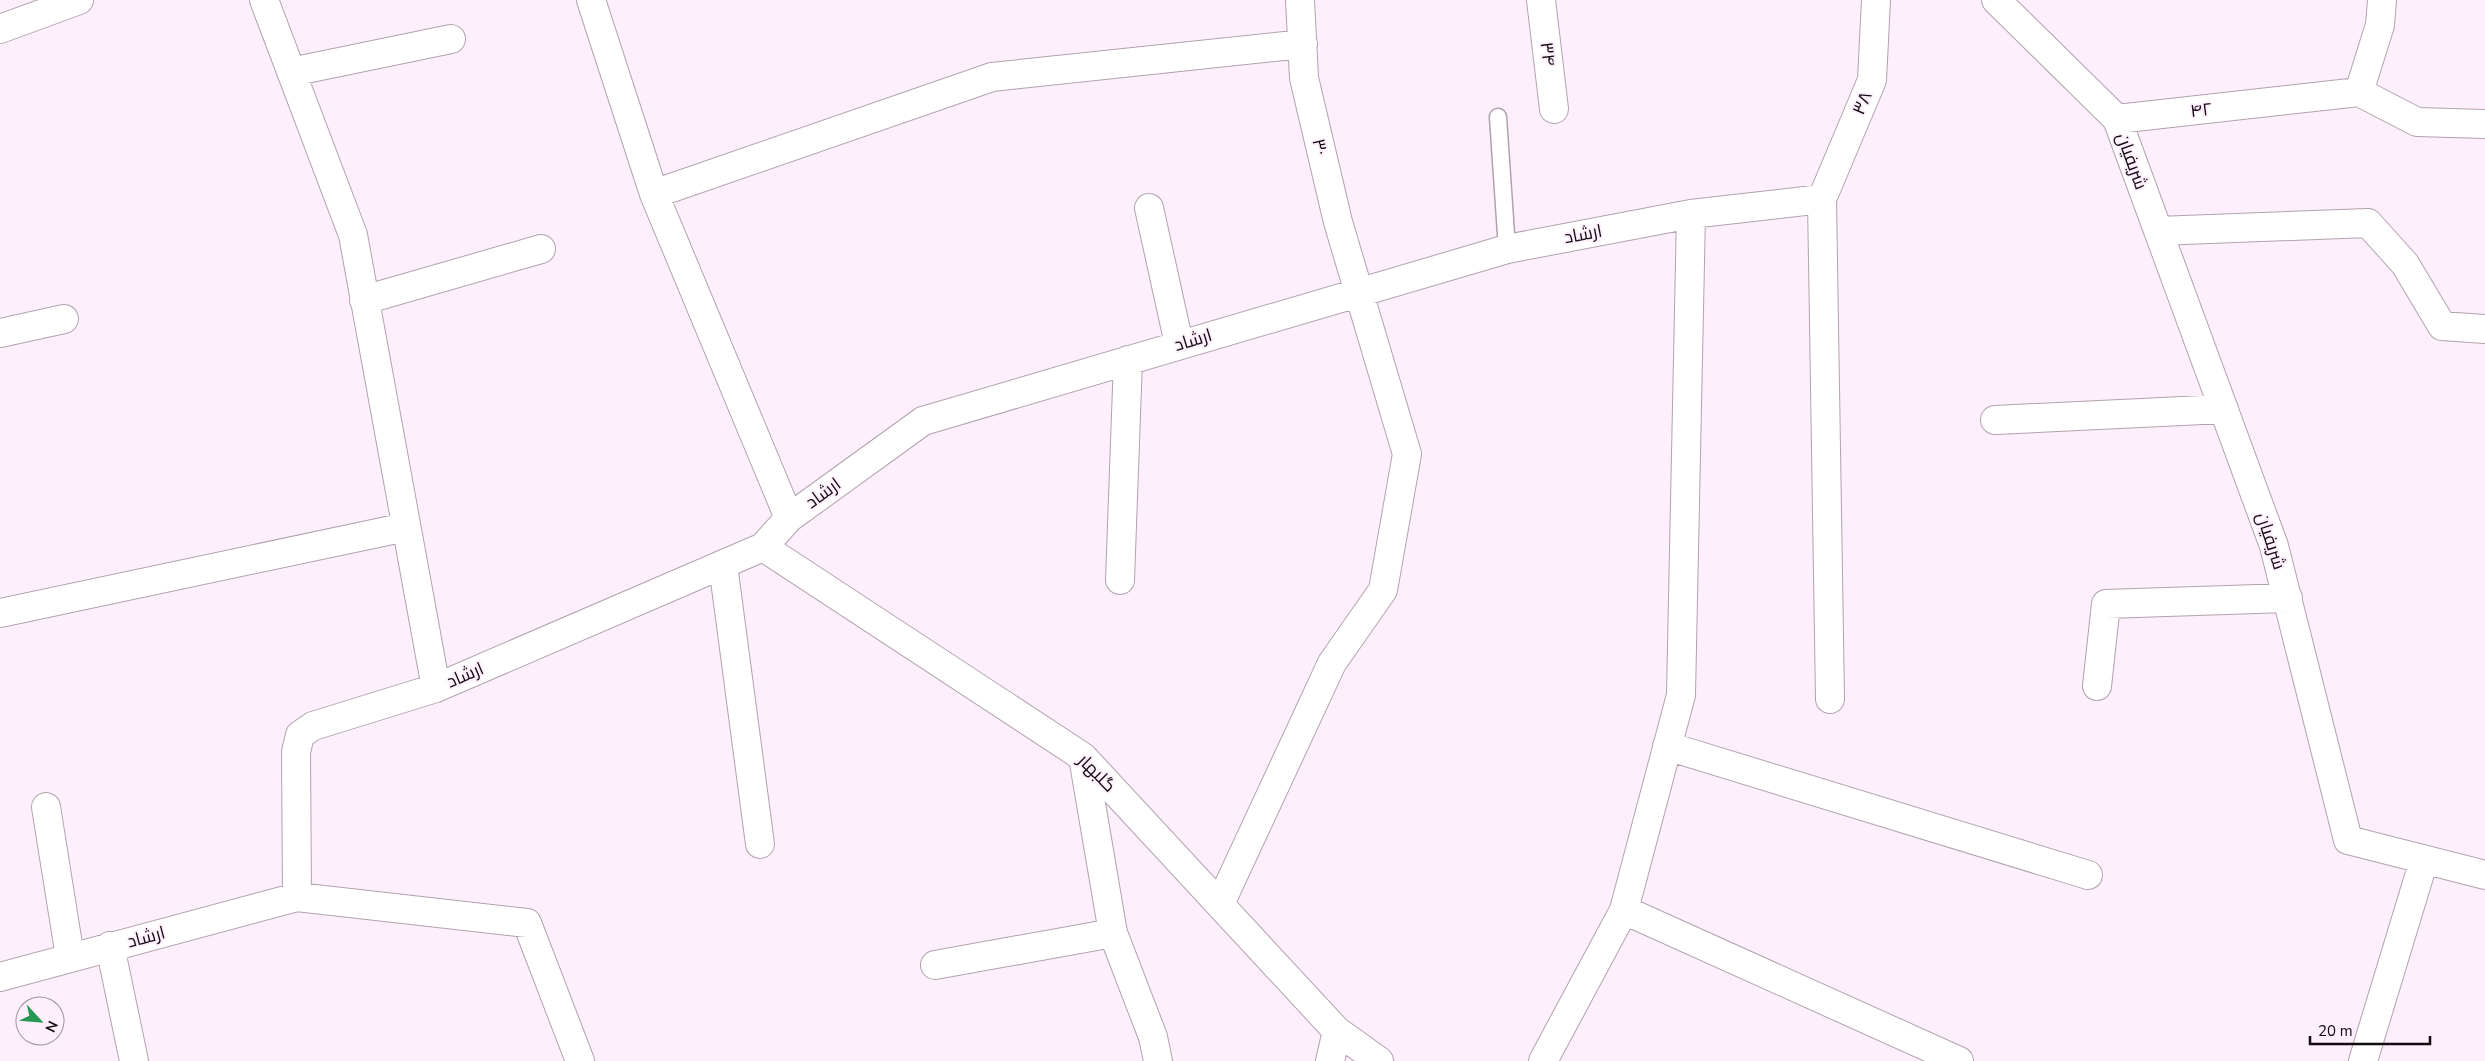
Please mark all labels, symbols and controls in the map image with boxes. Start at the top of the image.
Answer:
street label: ۳۴ [1535,41,1561,67]
street label: ۳۸ [1846,88,1878,118]
street label: ۴۲ [2189,97,2213,123]
street label: شریفیان [2111,129,2153,193]
street label: ۳۰ [1306,136,1334,158]
street label: ارشاد [1562,219,1604,249]
street label: ارشاد [1171,323,1215,357]
street label: ارشاد [800,472,846,514]
street label: شریفیان [2250,509,2292,573]
street label: ارشاد [443,656,487,694]
street label: گلبهار [1072,748,1121,797]
street label: ارشاد [124,920,168,954]
north arrow [15,996,65,1046]
scale bar [2310,1014,2430,1046]
text: N [40,1018,62,1035]
text: 20 m [2318,1021,2353,1041]

